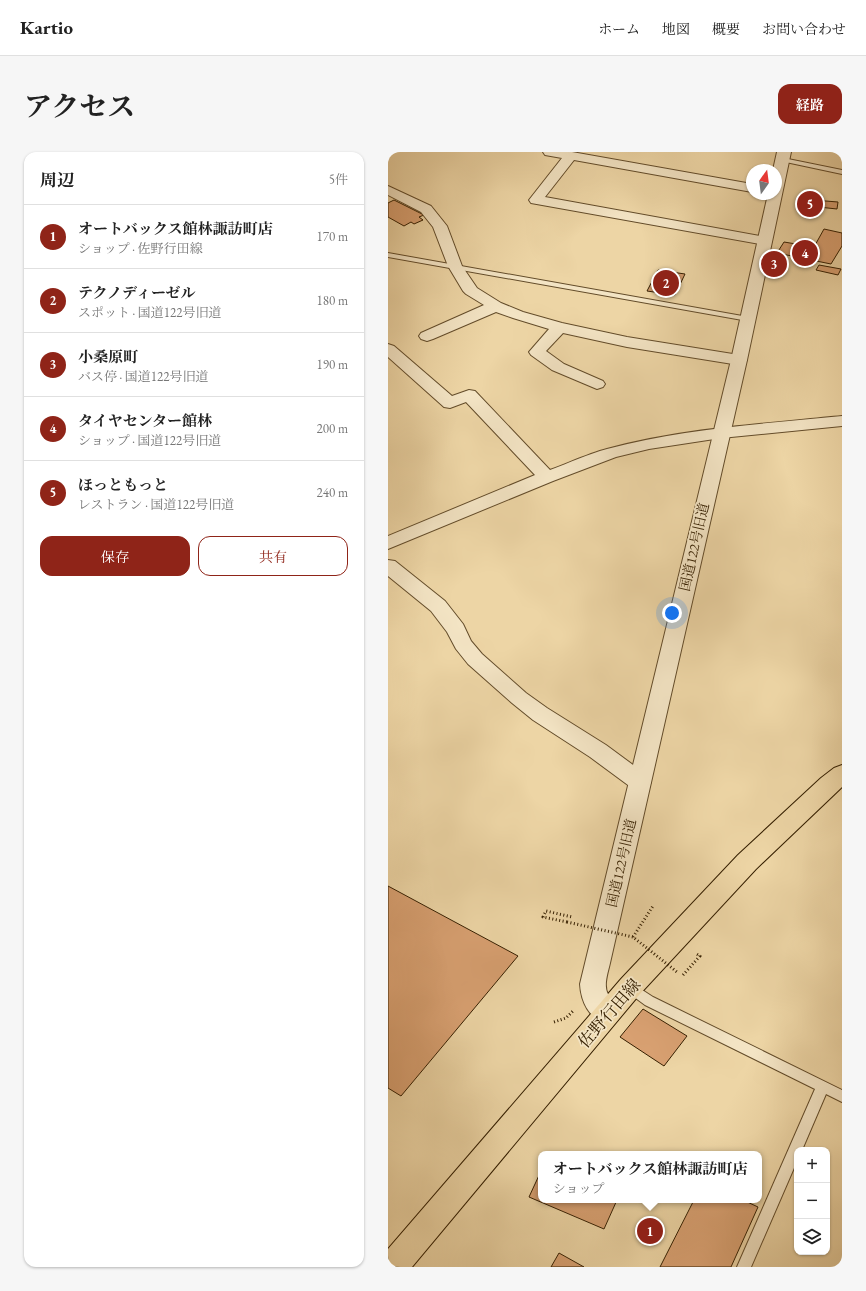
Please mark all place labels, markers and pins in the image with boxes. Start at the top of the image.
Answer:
pin: 5 [797,189,823,219]
pin: 4 [792,238,818,268]
pin: 3 [761,249,787,279]
pin: 2 [653,268,679,298]
pin: 1 [637,1216,663,1246]

